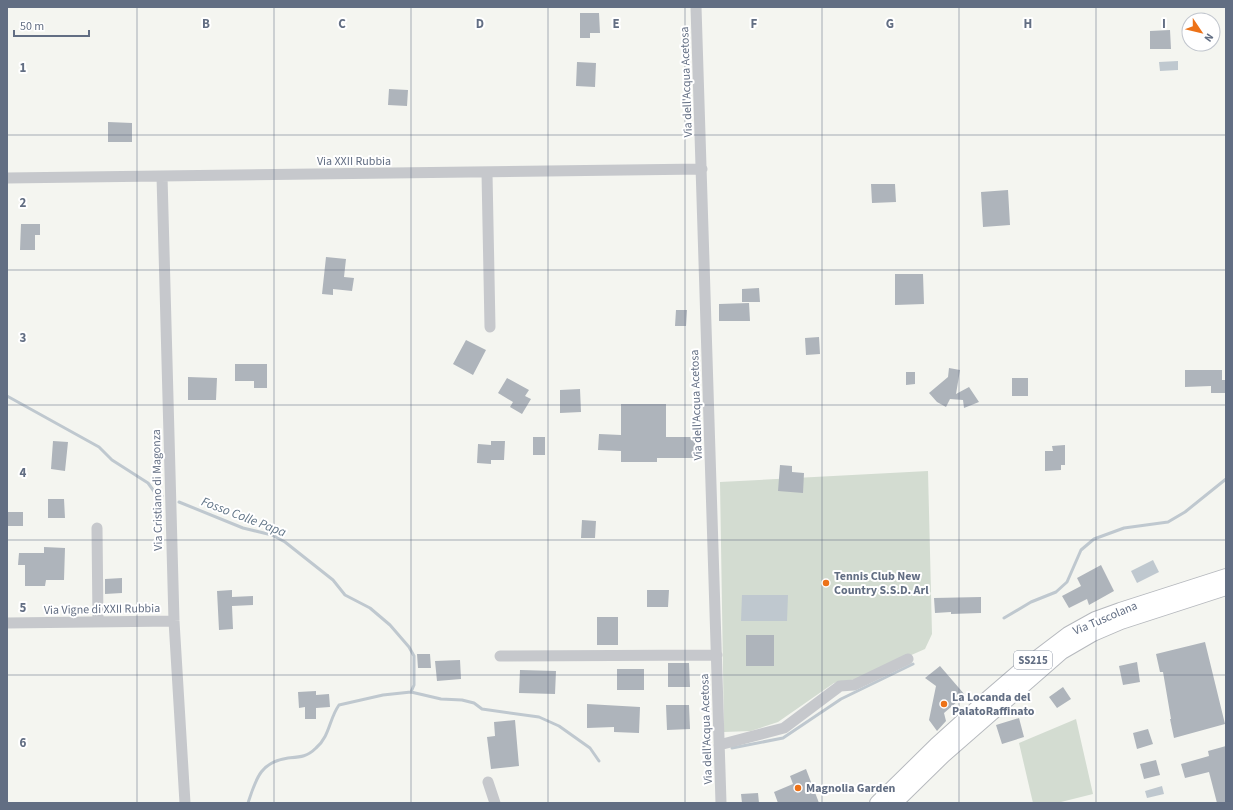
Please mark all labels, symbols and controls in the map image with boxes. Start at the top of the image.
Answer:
scale bar [14,12,89,38]
north arrow [1181,12,1221,52]
text: B [202,15,210,33]
text: C [338,15,346,33]
text: D [476,15,484,33]
text: E [612,15,620,33]
text: F [751,15,758,33]
text: G [886,15,894,33]
text: H [1024,15,1032,33]
text: I [1162,15,1166,33]
text: 50 m [20,18,44,35]
street label: Via dell'Acqua Acetosa [676,26,697,138]
text: N [1201,30,1217,45]
text: 1 [20,59,27,77]
street label: Via XXII Rubbia [317,153,391,170]
text: 2 [20,194,27,212]
text: 3 [20,329,27,347]
street label: Via dell'Acqua Acetosa [686,349,707,461]
street label: Via Cristiano di Magonza [148,429,167,551]
text: 4 [20,464,27,482]
water label: Fosso Colle Papa [199,493,289,541]
place label: Tennis Club New Country S.S.D. Arl [834,568,929,599]
marker: Tennis Club New Country S.S.D. Arl [821,578,831,588]
street label: Via Tuscolana [1070,597,1140,640]
text: 5 [20,599,27,617]
street label: Via Vigne di XXII Rubbia [44,600,160,619]
road number: SS215 [1014,651,1052,669]
street label: Via dell'Acqua Acetosa [696,673,717,785]
place label: La Locanda del PalatoRaffinato [952,689,1035,720]
marker: La Locanda del PalatoRaffinato [939,699,949,709]
text: 6 [20,734,27,752]
place label: Magnolia Garden [806,780,896,797]
marker: Magnolia Garden [793,783,803,793]

